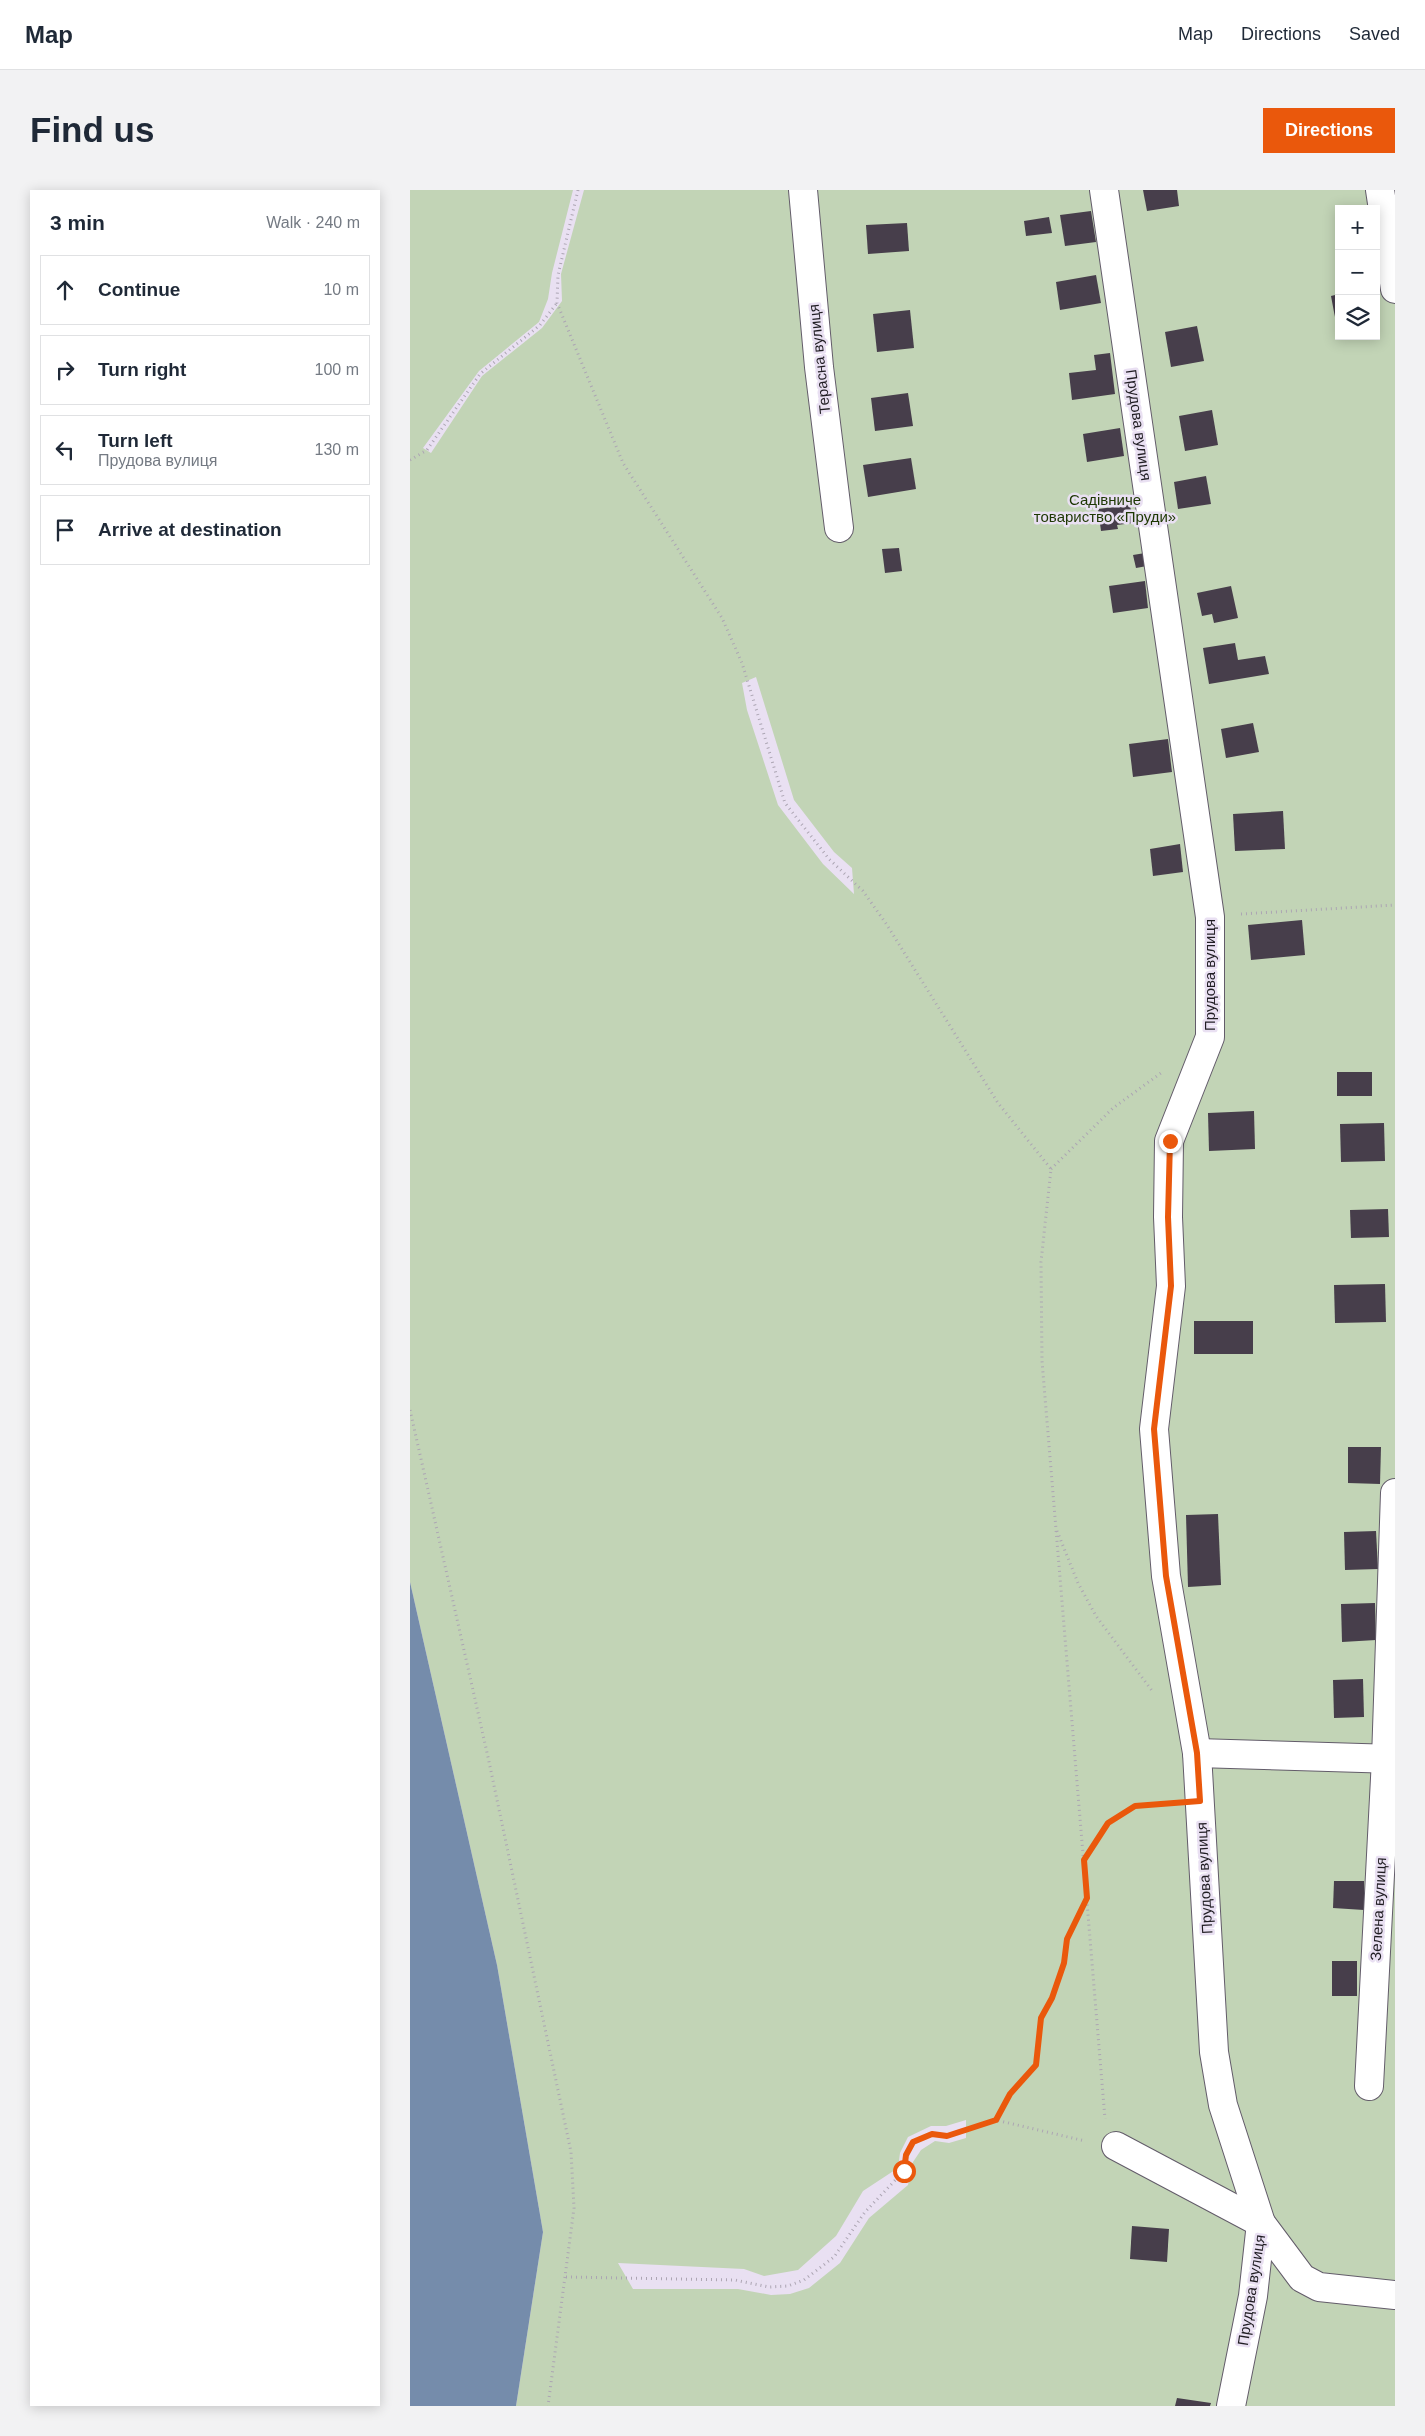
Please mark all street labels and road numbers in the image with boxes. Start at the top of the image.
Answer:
street label: Терасна вулиця [805,303,833,415]
street label: Прудова вулиця [1123,368,1155,482]
street label: Прудова вулиця [1201,919,1218,1031]
street label: Прудова вулиця [1193,1822,1215,1934]
street label: Зелена вулиця [1367,1857,1389,1961]
street label: Прудова вулиця [1234,2233,1268,2347]

